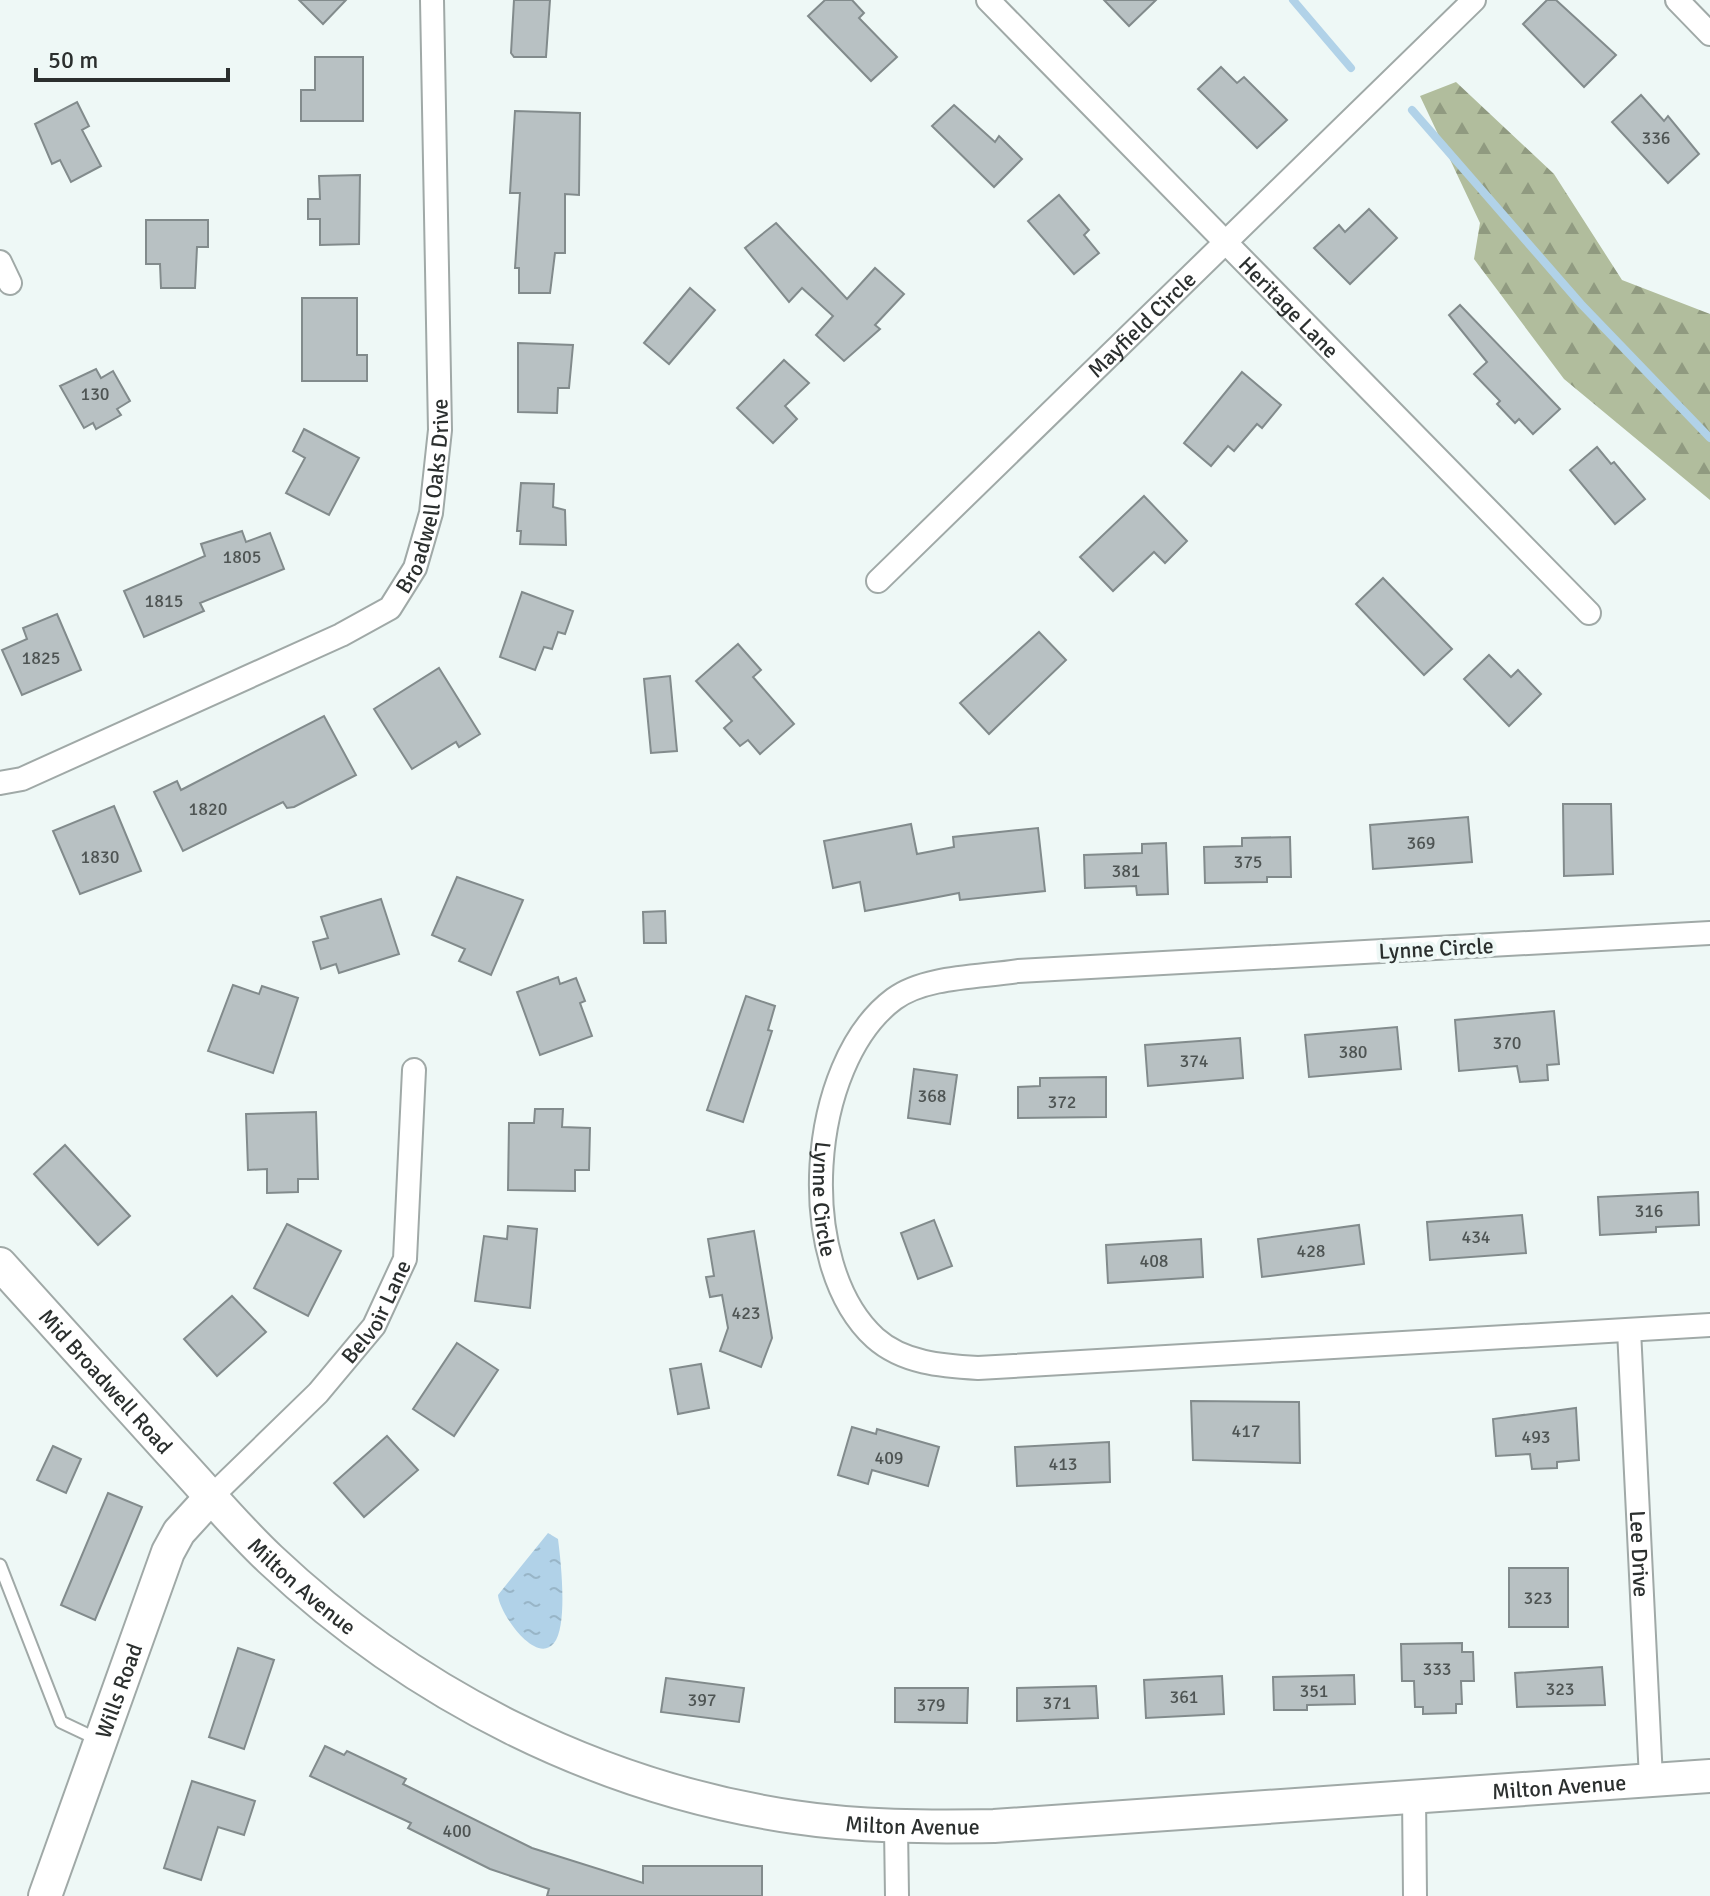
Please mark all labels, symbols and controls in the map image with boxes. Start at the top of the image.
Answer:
scale bar [36,32,228,82]
text: 50 m [48,45,98,75]
house number: 336 [1641,127,1671,149]
street label: Heritage Lane [1233,251,1344,364]
street label: Mayfield Circle [1082,266,1202,383]
house number: 130 [80,383,110,405]
street label: Broadwell Oaks Drive [390,398,454,598]
house number: 1805 [223,546,261,568]
house number: 1815 [145,590,183,612]
house number: 1825 [22,647,60,669]
house number: 1820 [189,798,227,820]
house number: 369 [1406,832,1436,854]
house number: 1830 [81,846,119,868]
house number: 375 [1233,851,1263,873]
house number: 381 [1111,860,1141,882]
street label: Lynne Circle [1378,932,1494,965]
house number: 370 [1492,1032,1522,1054]
house number: 380 [1338,1041,1368,1063]
house number: 374 [1179,1050,1209,1072]
house number: 368 [917,1085,947,1107]
house number: 372 [1047,1091,1077,1113]
street label: Lynne Circle [807,1140,842,1259]
house number: 316 [1634,1200,1664,1222]
house number: 434 [1461,1226,1491,1248]
house number: 428 [1296,1240,1326,1262]
house number: 408 [1139,1250,1169,1272]
street label: Belvoir Lane [335,1256,417,1369]
house number: 423 [731,1302,761,1324]
street label: Mid Broadwell Road [33,1303,178,1460]
house number: 417 [1231,1420,1261,1442]
house number: 493 [1521,1426,1551,1448]
house number: 409 [874,1447,904,1469]
house number: 413 [1048,1453,1078,1475]
street label: Lee Drive [1624,1510,1655,1598]
street label: Milton Avenue [242,1532,361,1641]
house number: 323 [1523,1587,1553,1609]
street label: Wills Road [89,1640,148,1742]
house number: 333 [1422,1658,1452,1680]
house number: 323 [1545,1678,1575,1700]
house number: 351 [1299,1680,1329,1702]
house number: 361 [1169,1686,1199,1708]
house number: 397 [687,1689,717,1711]
house number: 371 [1042,1692,1072,1714]
house number: 379 [916,1694,946,1716]
street label: Milton Avenue [1491,1769,1627,1805]
street label: Milton Avenue [844,1810,980,1840]
house number: 400 [442,1820,472,1842]

